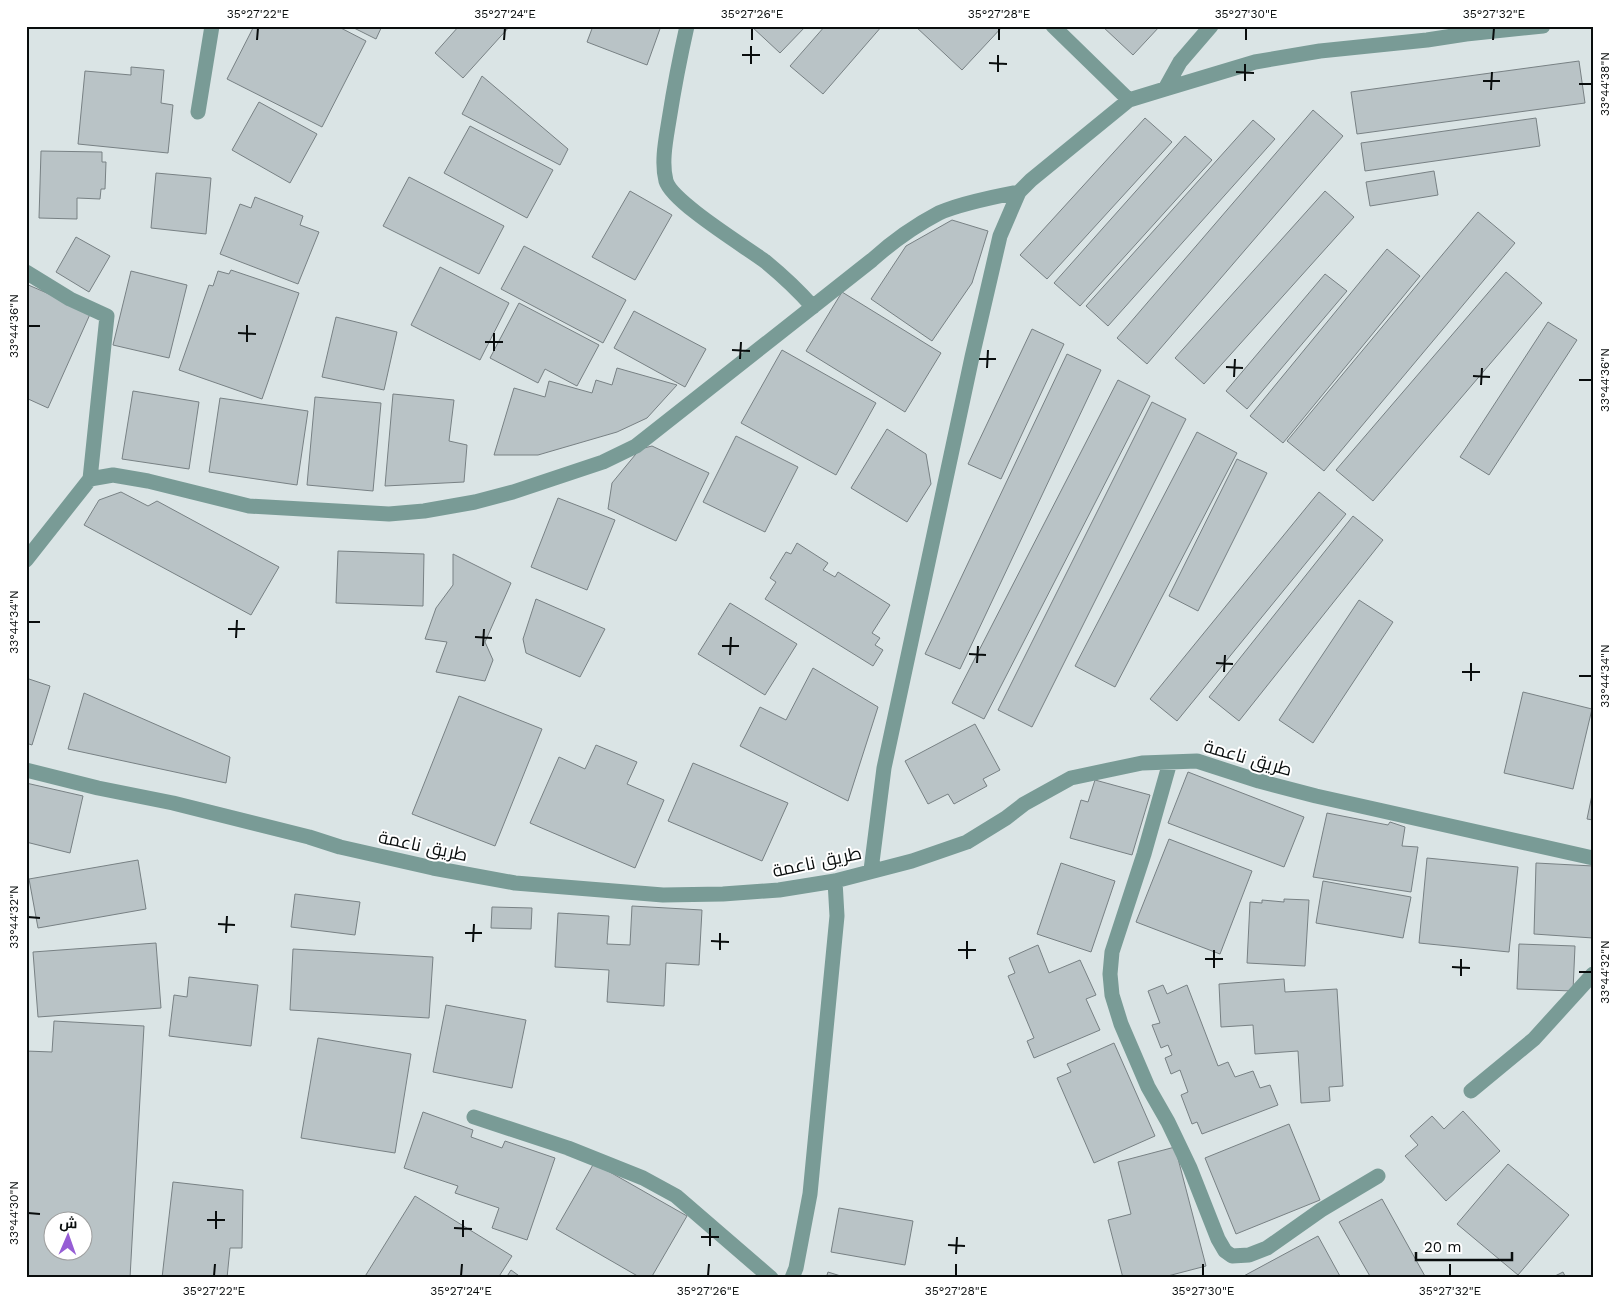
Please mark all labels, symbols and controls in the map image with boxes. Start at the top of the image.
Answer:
text: 35°27'22"E [227,7,289,21]
text: 35°27'24"E [474,7,536,21]
text: 35°27'26"E [721,7,784,21]
text: 35°27'28"E [968,7,1031,21]
text: 35°27'30"E [1215,7,1278,21]
text: 35°27'32"E [1463,7,1525,21]
text: 33°44'38"N [1598,52,1612,116]
text: 33°44'36"N [7,294,21,358]
text: 33°44'36"N [1598,348,1612,412]
text: 33°44'34"N [7,590,21,654]
text: 33°44'34"N [1598,644,1612,708]
street label: طريق ناعمة [1201,735,1295,782]
street label: طريق ناعمة [376,826,470,867]
street label: طريق ناعمة [770,842,864,883]
text: 33°44'32"N [7,885,21,949]
text: 33°44'32"N [1598,940,1612,1004]
text: 33°44'30"N [7,1181,21,1245]
north arrow [42,1212,92,1262]
text: ش [59,1215,78,1232]
scale bar [1416,1229,1513,1261]
text: 20 m [1424,1238,1462,1256]
text: 35°27'22"E [183,1284,245,1298]
text: 35°27'24"E [430,1284,492,1298]
text: 35°27'26"E [677,1284,740,1298]
text: 35°27'28"E [925,1284,988,1298]
text: 35°27'30"E [1172,1284,1235,1298]
text: 35°27'32"E [1419,1284,1481,1298]

